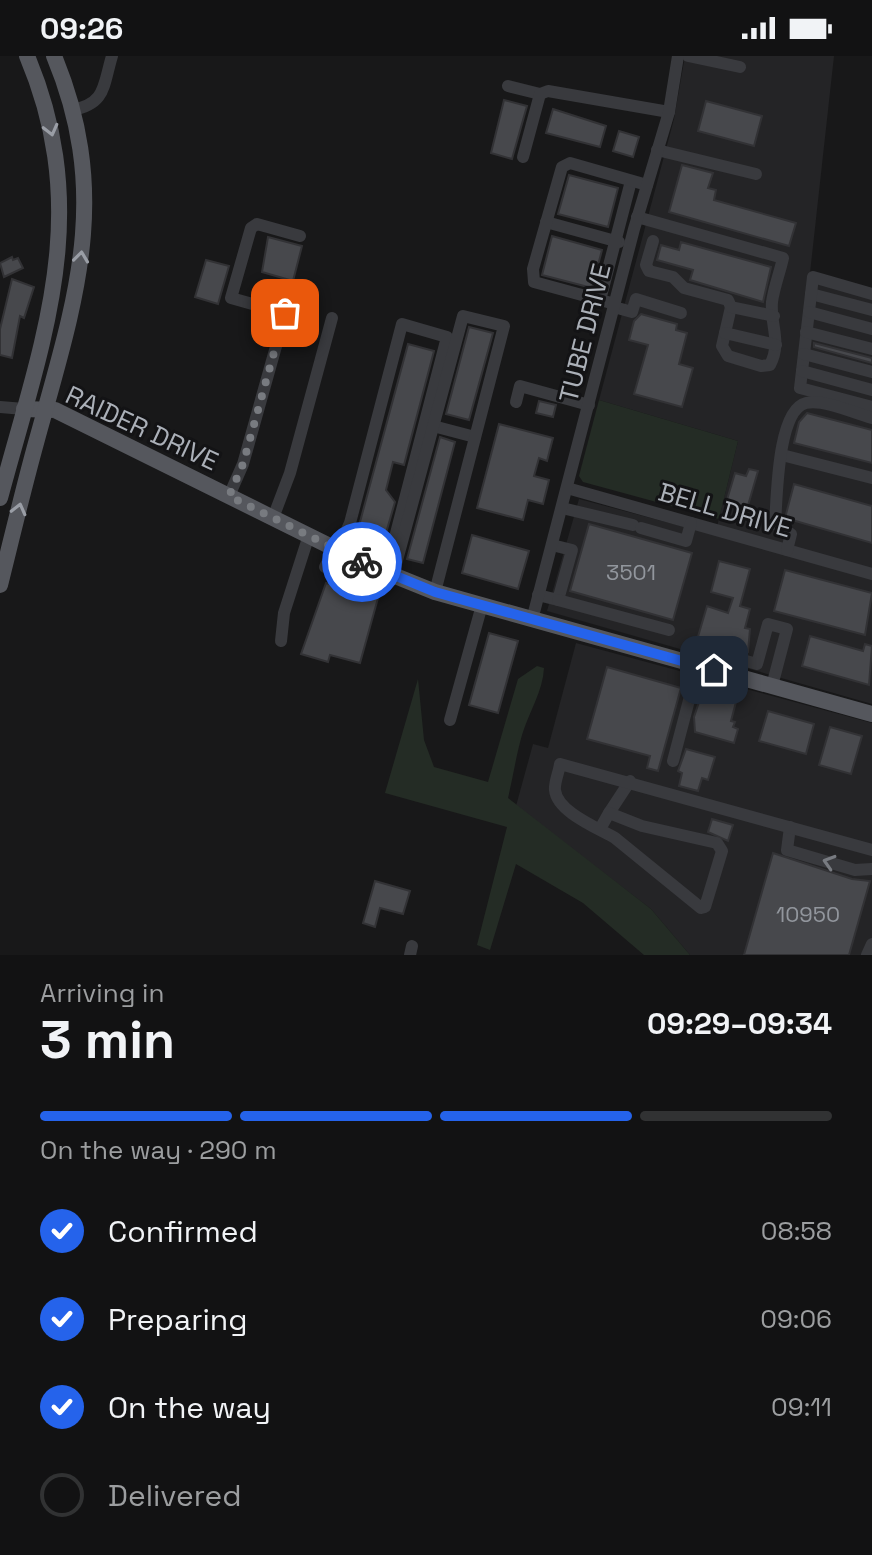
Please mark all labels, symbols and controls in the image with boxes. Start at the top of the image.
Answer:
text: 09:26 [40,9,123,48]
one-way arrow [42,123,59,136]
one-way arrow [72,250,89,264]
street label: TUBE DRIVE [551,260,619,406]
pin [251,279,319,347]
icon: bag [263,291,307,335]
street label: RAIDER DRIVE [60,378,224,478]
street label: BELL DRIVE [654,475,796,545]
one-way arrow [10,503,27,517]
courier [322,522,402,602]
icon: bike [340,540,384,584]
house number: 3501 [606,558,656,586]
pin [680,636,748,704]
icon: home [692,648,736,692]
one-way arrow [823,855,836,871]
house number: 10950 [776,900,840,928]
text: Arriving in [40,976,164,1010]
text: 09:29–09:34 [647,1004,832,1043]
text: 3 min [40,1007,175,1073]
text: On the way · 290 m [40,1133,277,1167]
icon: check [40,1209,84,1253]
text: Confirmed [108,1212,258,1251]
text: 08:58 [761,1214,832,1248]
icon: check [40,1297,84,1341]
text: Preparing [108,1300,247,1339]
text: 09:06 [760,1302,832,1336]
icon: check [40,1385,84,1429]
text: On the way [108,1388,271,1427]
text: 09:11 [771,1390,832,1424]
text: Delivered [108,1476,242,1515]

